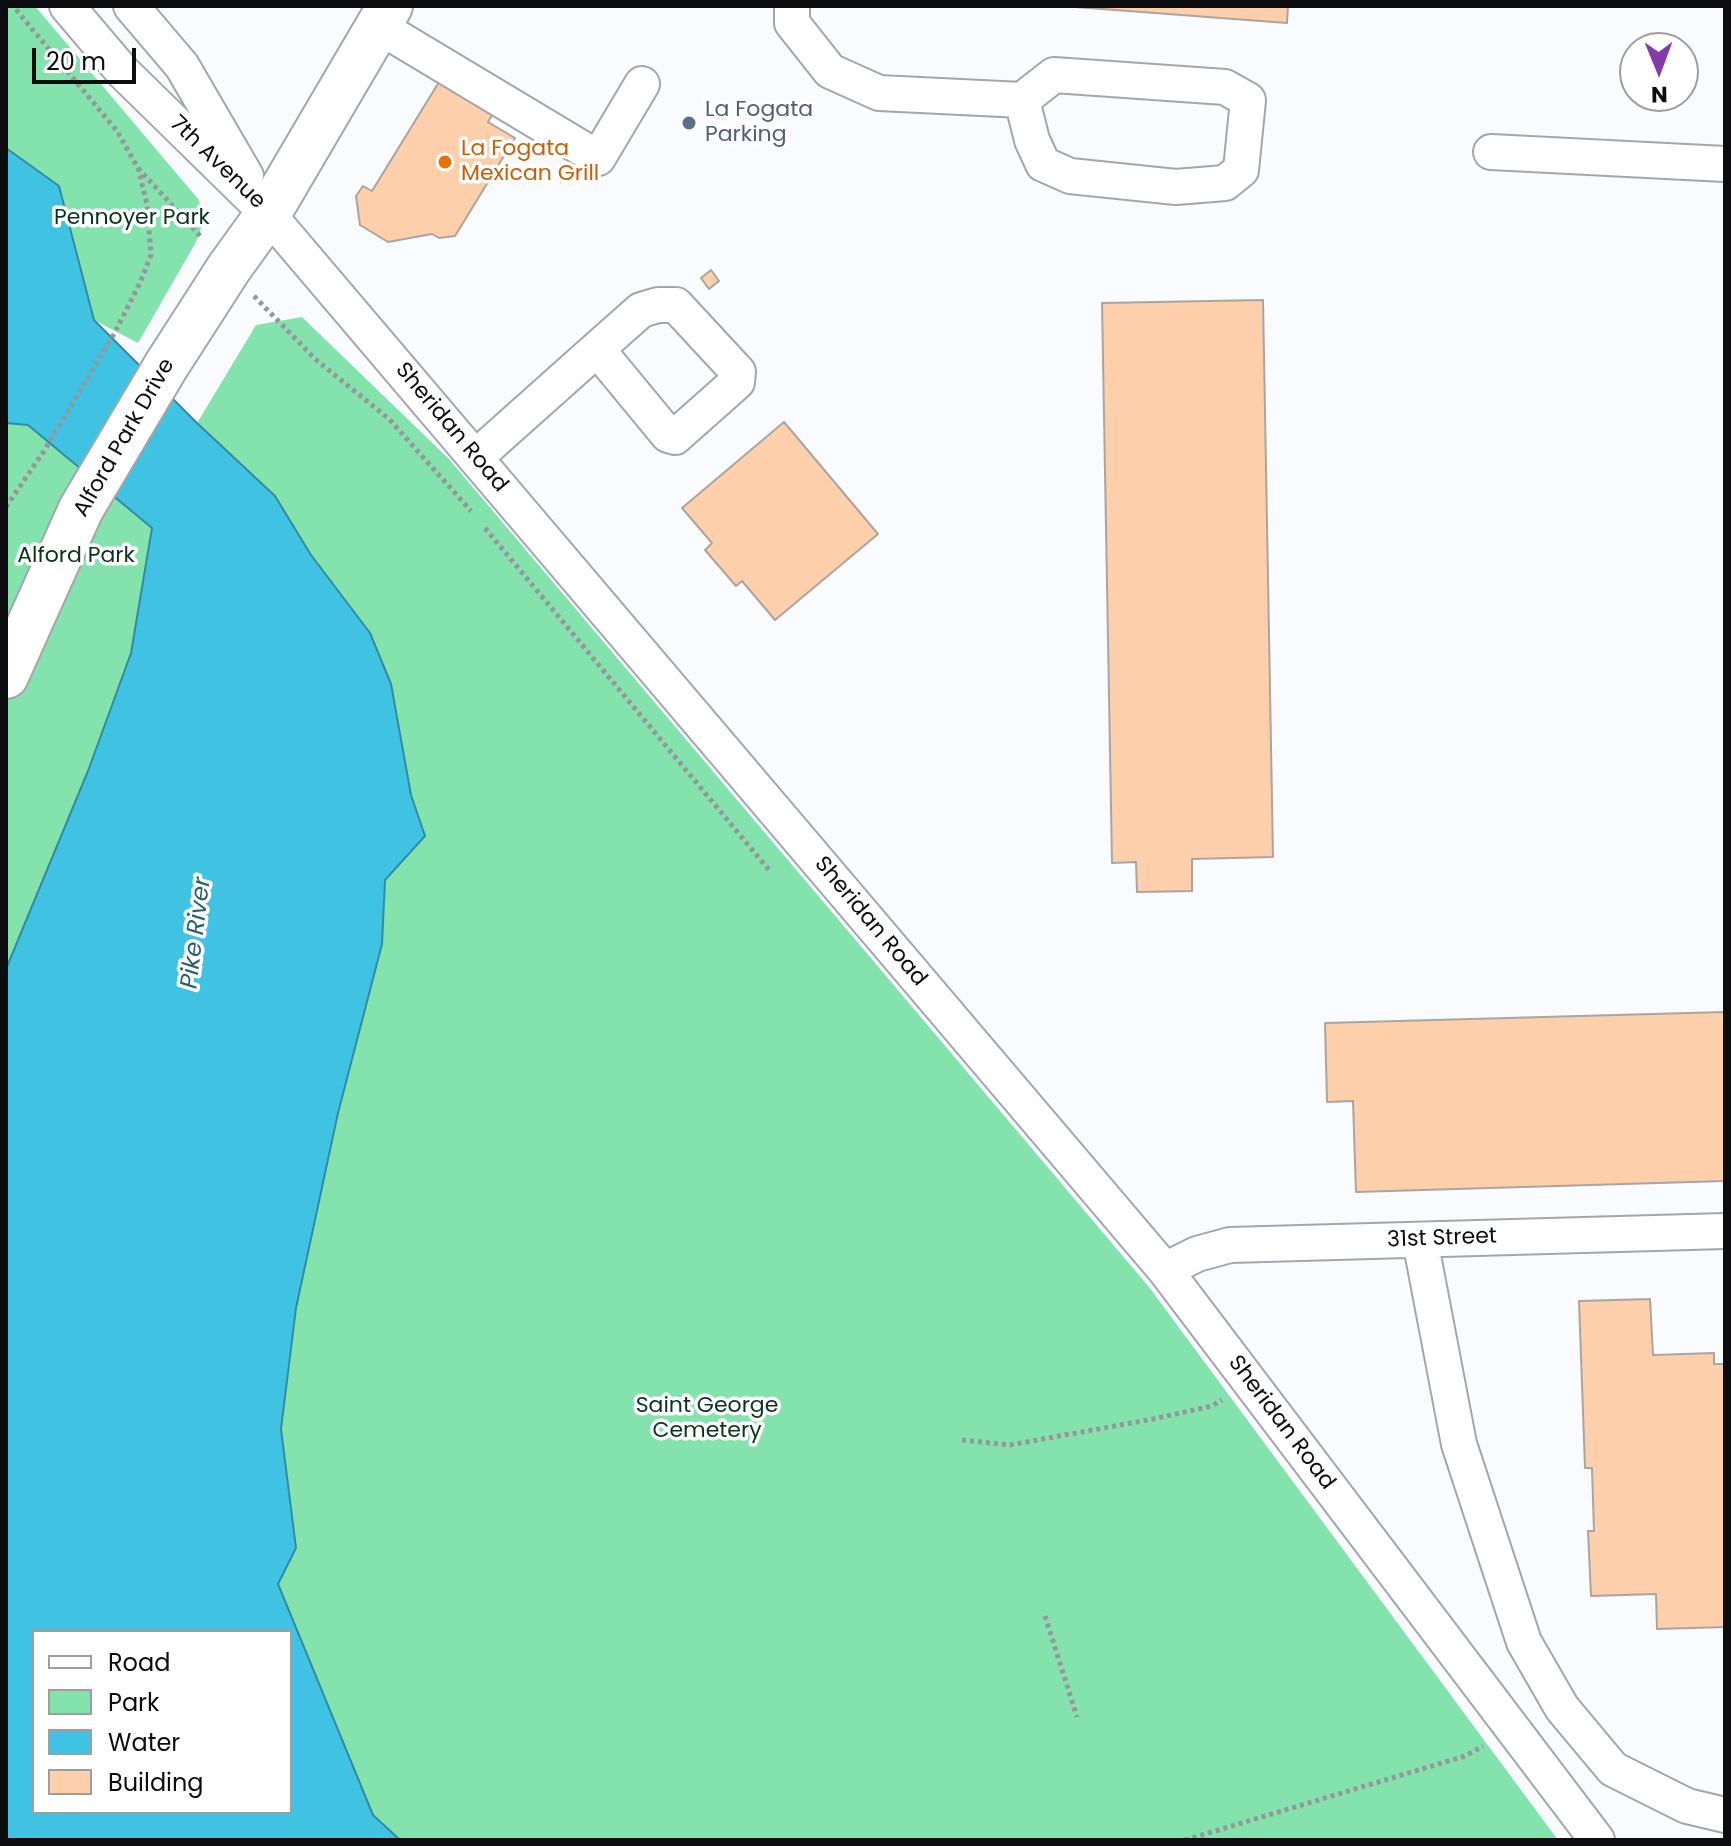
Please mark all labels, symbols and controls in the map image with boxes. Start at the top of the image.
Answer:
scale bar [36,32,140,82]
north arrow [1619,32,1699,112]
text: 20 m [46,45,106,78]
text: N [1651,79,1668,110]
place label: La Fogata Parking [705,97,813,148]
street label: 7th Avenue [164,111,270,215]
marker: La Fogata Parking [680,114,698,132]
place label: La Fogata Mexican Grill [461,136,599,188]
marker: La Fogata Mexican Grill [436,153,454,171]
park label: Pennoyer Park [54,205,210,231]
street label: Alford Park Drive [69,354,181,522]
street label: Sheridan Road [389,358,513,498]
park label: Alford Park [17,543,135,569]
street label: Sheridan Road [808,852,932,992]
water label: Pike River [176,876,218,990]
street label: 31st Street [1387,1224,1497,1254]
street label: Sheridan Road [1222,1351,1340,1495]
park label: Saint George Cemetery [636,1393,778,1444]
legend [32,1630,292,1814]
text: Road [108,1646,170,1679]
text: Park [108,1686,159,1719]
text: Water [108,1726,180,1759]
text: Building [108,1766,204,1799]

